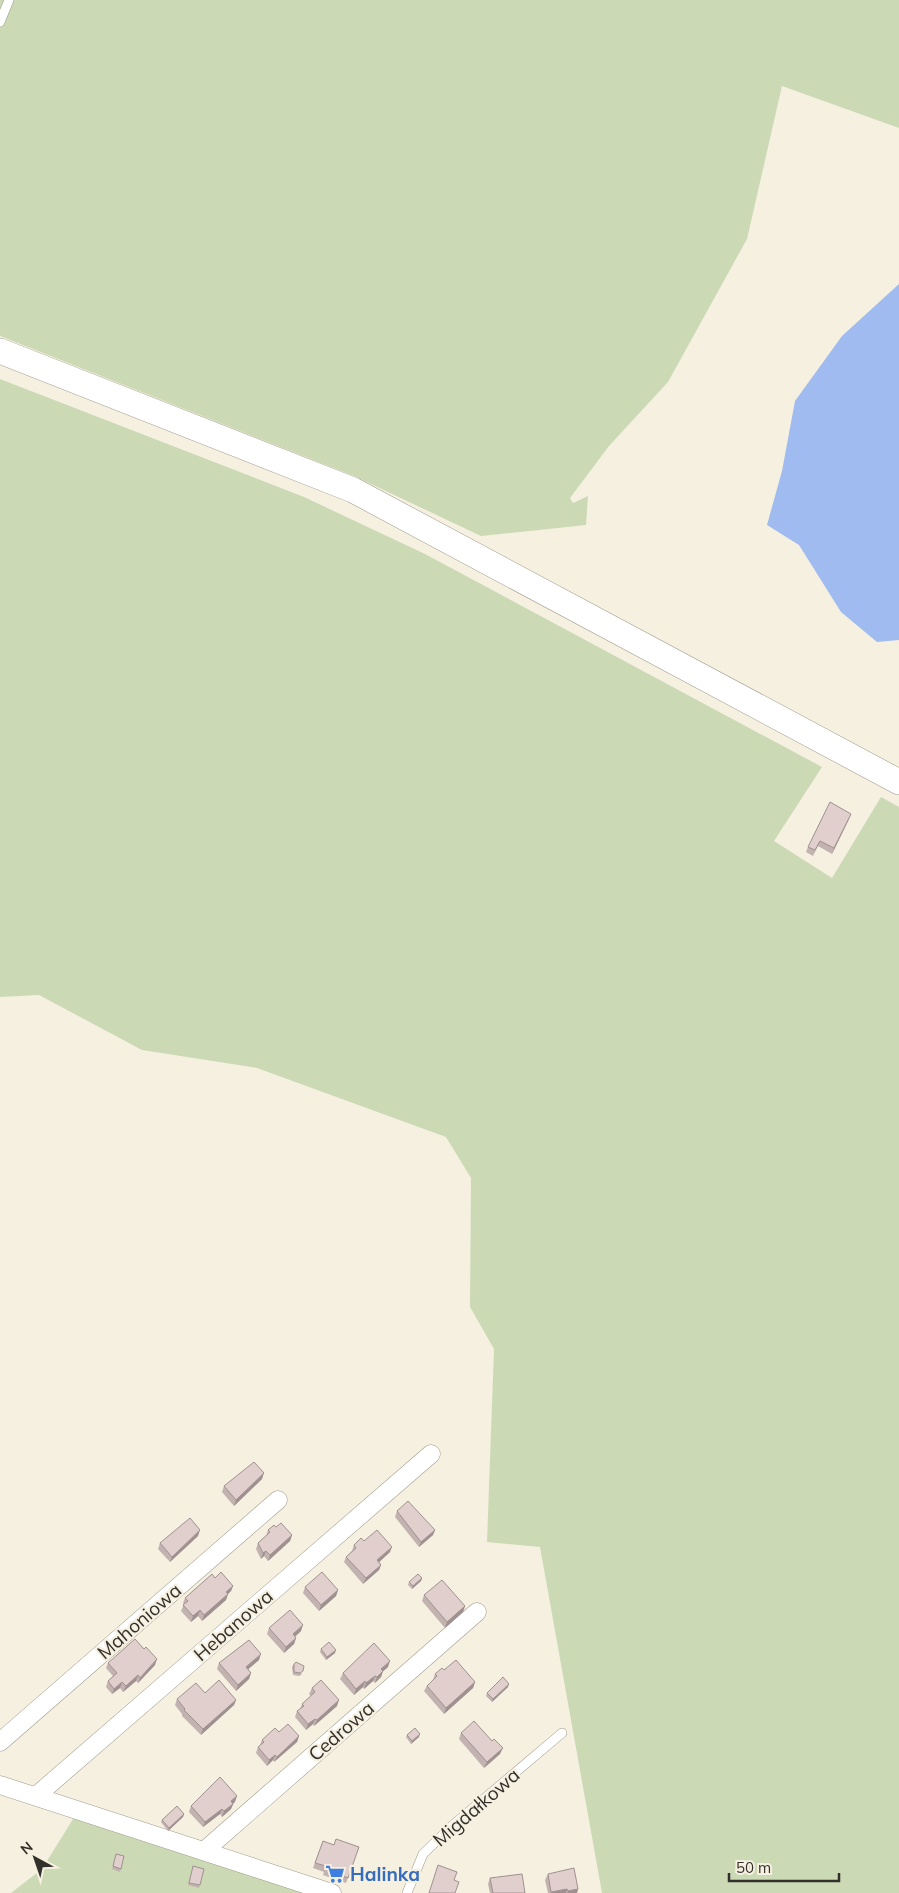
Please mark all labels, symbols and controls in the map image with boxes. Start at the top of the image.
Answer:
street label: Mahoniowa [92,1578,186,1664]
street label: Hebanowa [188,1584,278,1666]
street label: Cedrowa [303,1696,379,1766]
street label: Migdałkowa [428,1763,524,1851]
north arrow [10,1833,60,1883]
text: N [17,1838,36,1858]
scale bar [729,1850,839,1882]
text: 50 m [736,1858,771,1877]
place label: Halinka [350,1862,420,1886]
supermarket icon: Halinka [324,1863,346,1885]

